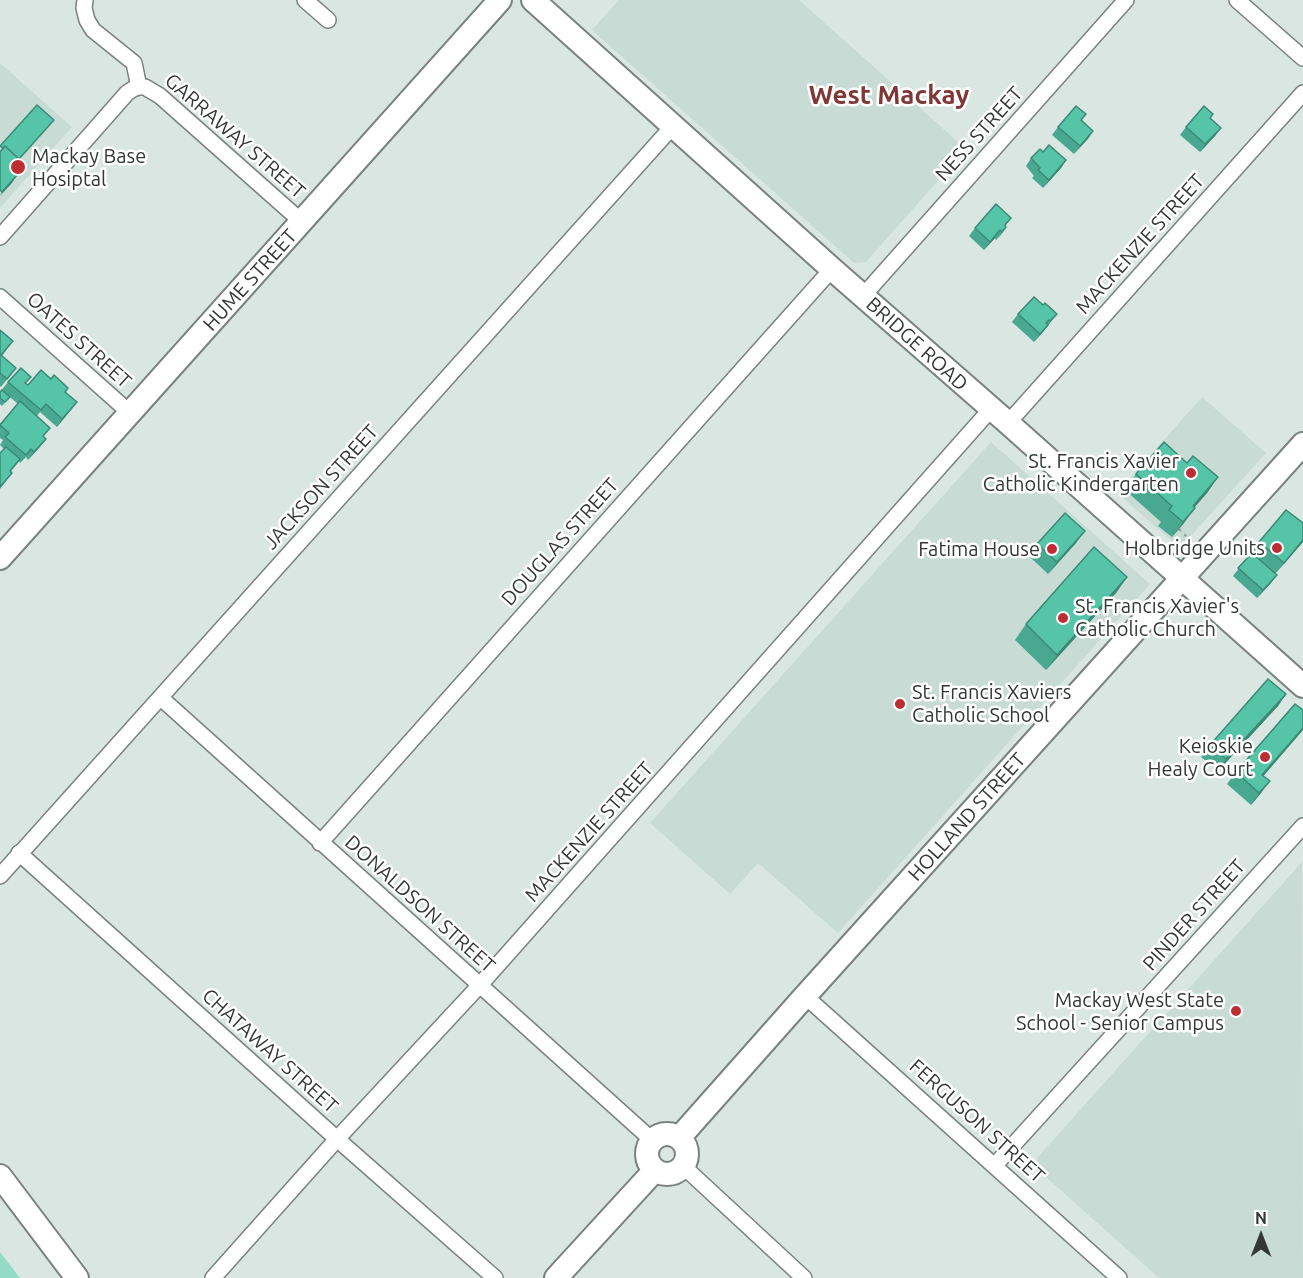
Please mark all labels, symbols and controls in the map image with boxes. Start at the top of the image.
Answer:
street label: GARRAWAY STREET [160,69,310,203]
district label: West Mackay [809,79,969,111]
street label: NESS STREET [930,82,1028,186]
place label: Mackay Base Hosiptal [32,144,146,191]
marker: Mackay Base Hosiptal [9,158,27,176]
street label: MACKENZIE STREET [1071,169,1209,319]
street label: HUME STREET [198,224,302,336]
street label: OATES STREET [22,287,136,393]
street label: BRIDGE ROAD [861,292,973,396]
street label: JACKSON STREET [259,420,383,554]
place label: St. Francis Xavier Catholic Kindergarten [983,449,1179,496]
marker: St. Francis Xavier Catholic Kindergarten [1184,466,1198,480]
street label: DOUGLAS STREET [496,473,624,611]
place label: Holbridge Units [1125,536,1265,560]
place label: Fatima House [918,537,1040,561]
marker: Holbridge Units [1270,541,1284,555]
marker: Fatima House [1045,542,1059,556]
place label: St. Francis Xavier's Catholic Church [1075,594,1239,641]
marker: St. Francis Xavier's Catholic Church [1056,611,1070,625]
place label: St. Francis Xaviers Catholic School [912,680,1071,727]
marker: St. Francis Xaviers Catholic School [893,697,907,711]
place label: Keioskie Healy Court [1148,734,1253,781]
street label: HOLLAND STREET [903,748,1031,886]
marker: Keioskie Healy Court [1258,750,1272,764]
street label: MACKENZIE STREET [520,757,658,907]
street label: DONALDSON STREET [340,830,500,978]
street label: PINDER STREET [1138,854,1250,976]
street label: CHATAWAY STREET [197,984,343,1118]
place label: Mackay West State School - Senior Campus [1016,988,1224,1035]
marker: Mackay West State School - Senior Campus [1229,1004,1243,1018]
street label: FERGUSON STREET [905,1054,1049,1188]
north arrow [1231,1206,1291,1266]
text: N [1255,1209,1267,1227]

